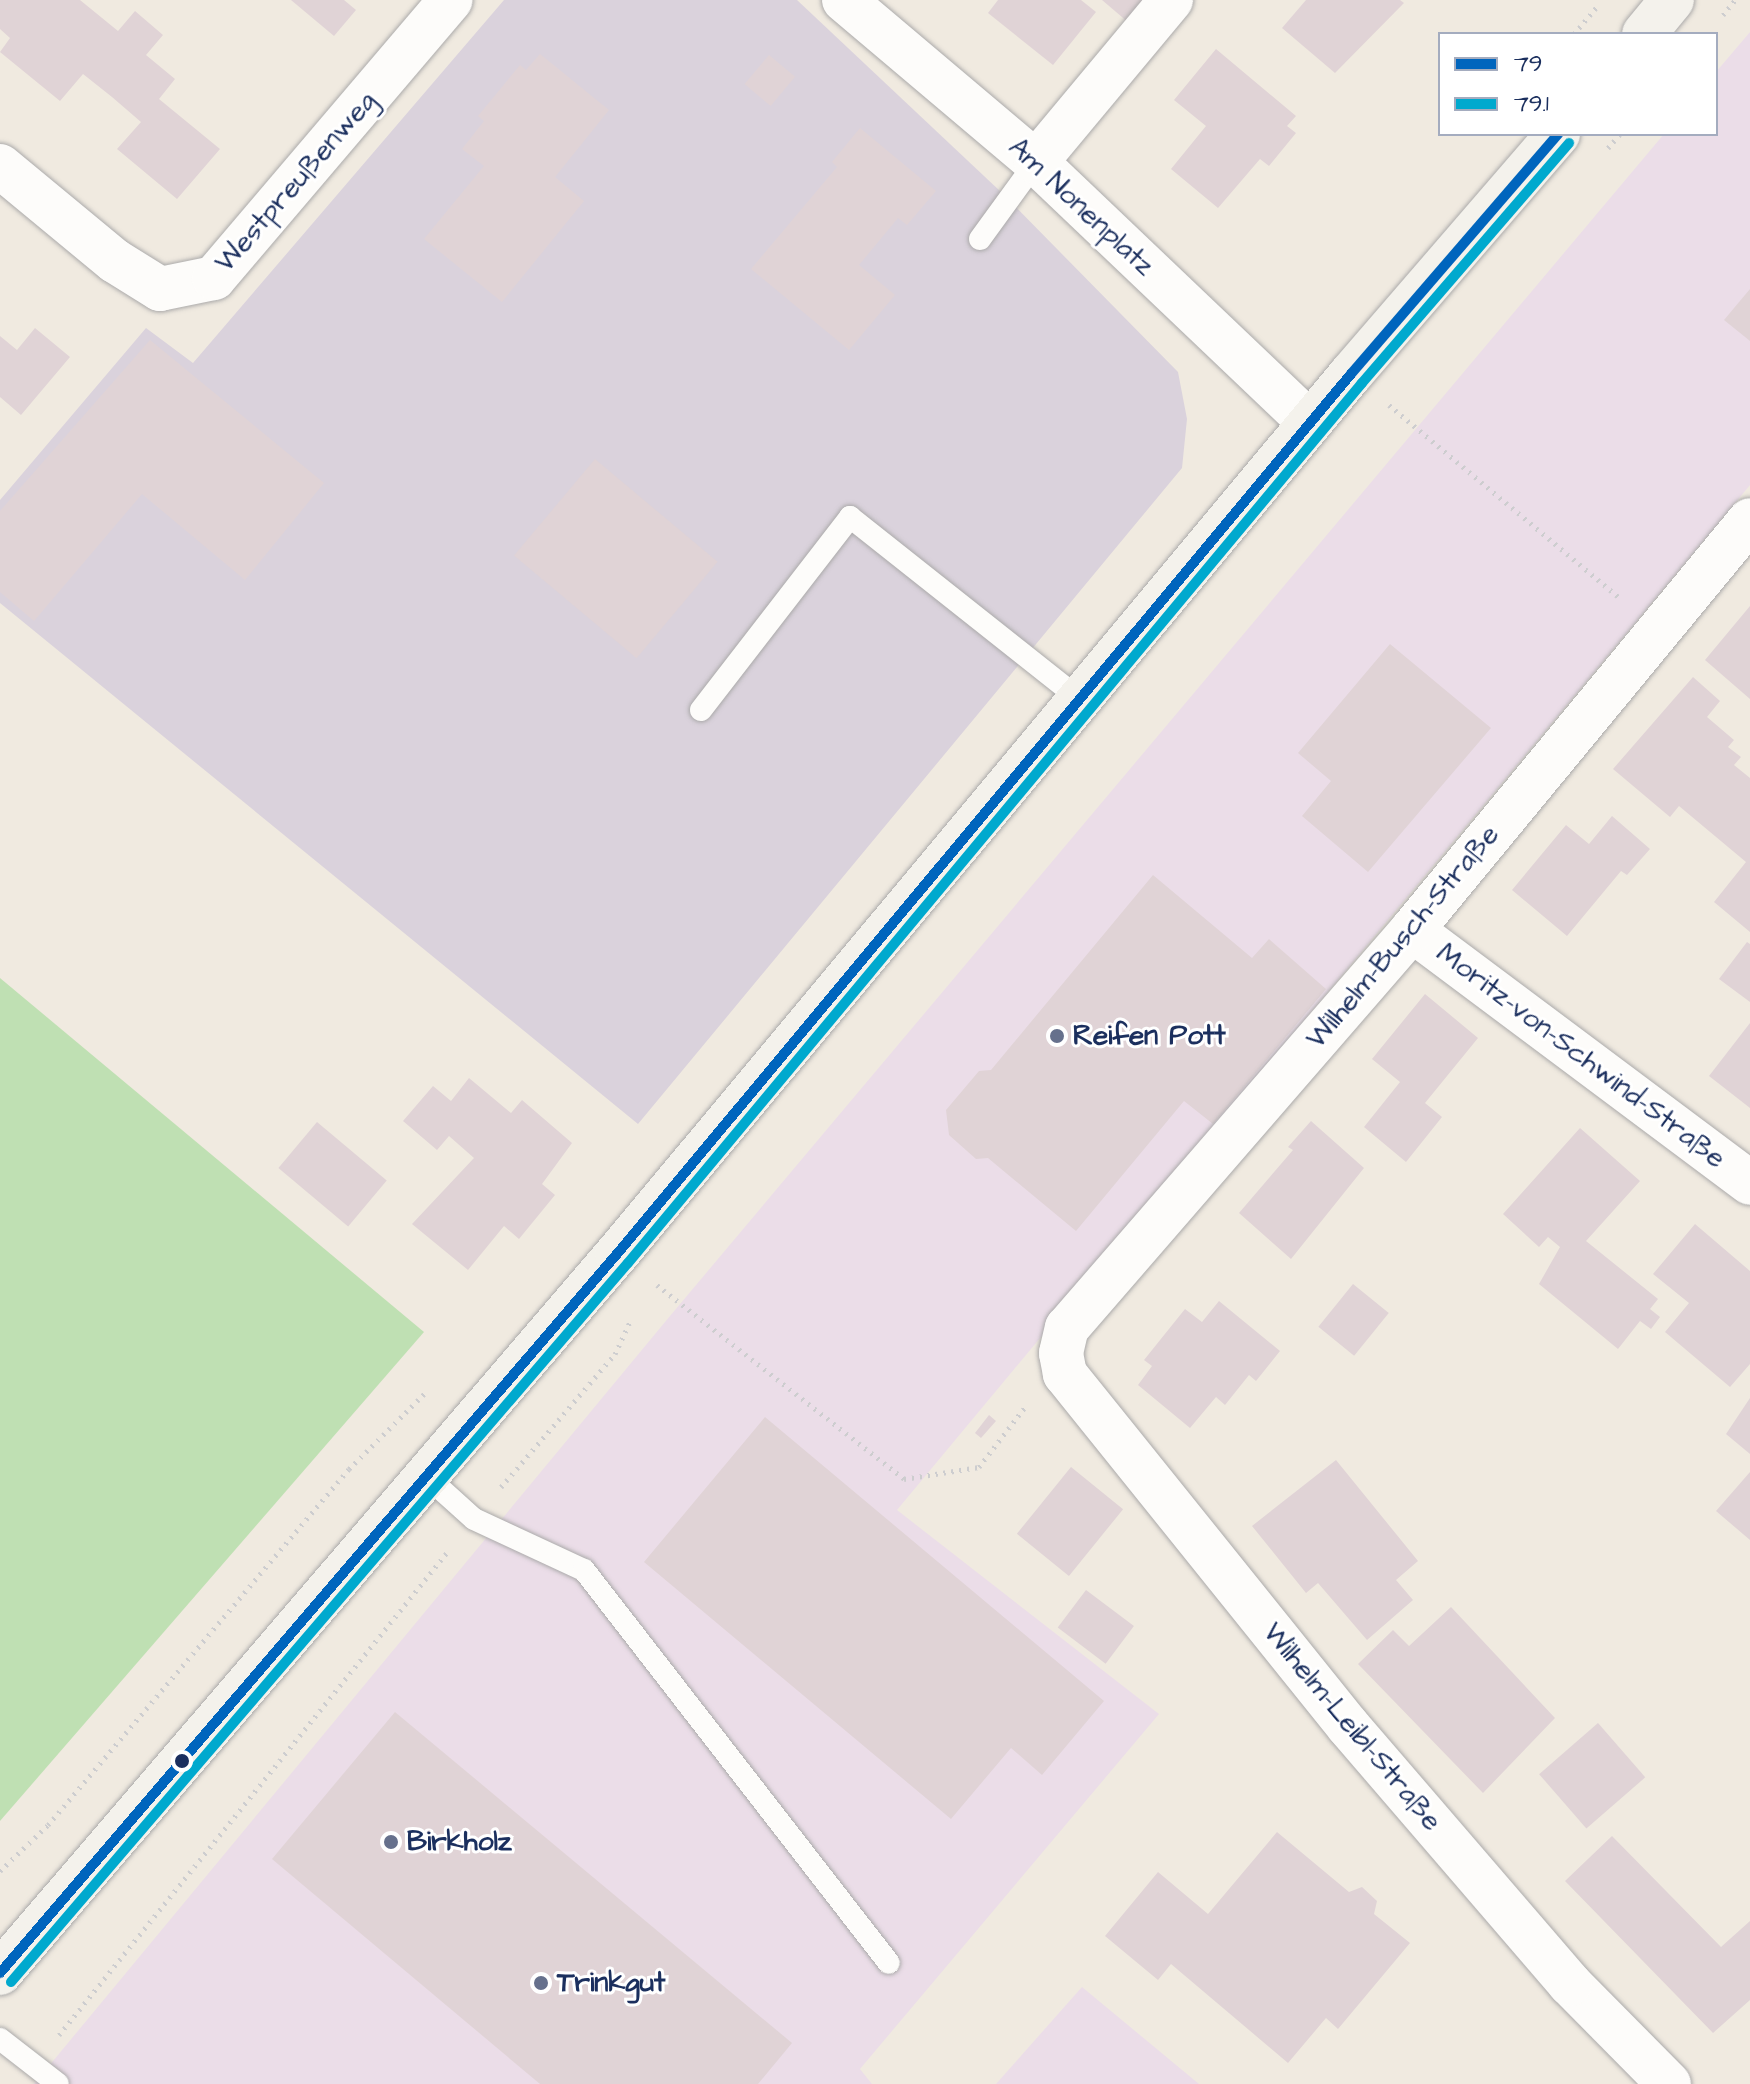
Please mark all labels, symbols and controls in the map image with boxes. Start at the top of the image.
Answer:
legend [1438,32,1718,136]
text: 79 [1514,47,1542,81]
street label: Westpreußenweg [208,85,384,279]
text: 79.1 [1514,87,1549,121]
street label: Am Nonenplatz [1001,131,1161,283]
street label: Wilhelm-Busch-Straße [1300,818,1506,1056]
street label: Moritz-von-Schwind-Straße [1430,936,1732,1176]
place label: Reifen Pott [1073,1019,1226,1053]
marker: Reifen Pott [1048,1027,1066,1045]
street label: Wilhelm-Leibl-Straße [1255,1616,1449,1838]
unlabelled marker [174,1753,190,1769]
place label: Birkholz [407,1825,512,1859]
marker: Birkholz [382,1833,400,1851]
place label: Trinkgut [557,1966,665,2000]
marker: Trinkgut [532,1974,550,1992]

